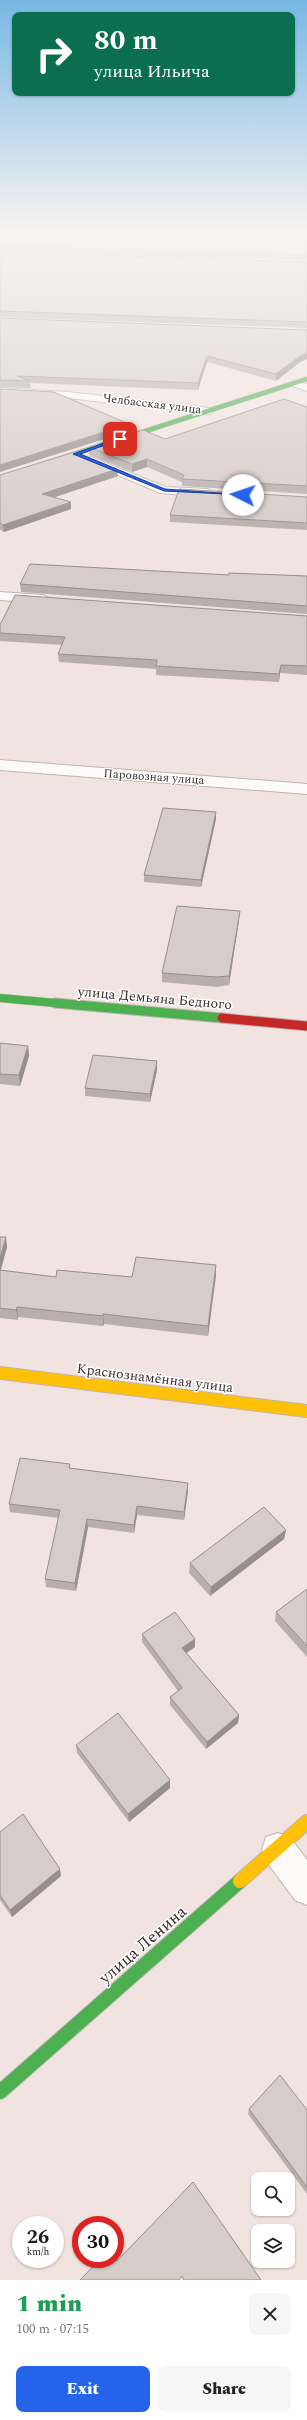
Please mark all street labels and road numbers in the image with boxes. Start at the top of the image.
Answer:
street label: Челбасская улица [102,389,202,419]
street label: Паровозная улица [103,764,205,790]
street label: улица Демьяна Бедного [76,981,233,1015]
street label: Краснознамённая улица [75,1358,235,1398]
street label: улица Ленина [93,1899,193,1991]

